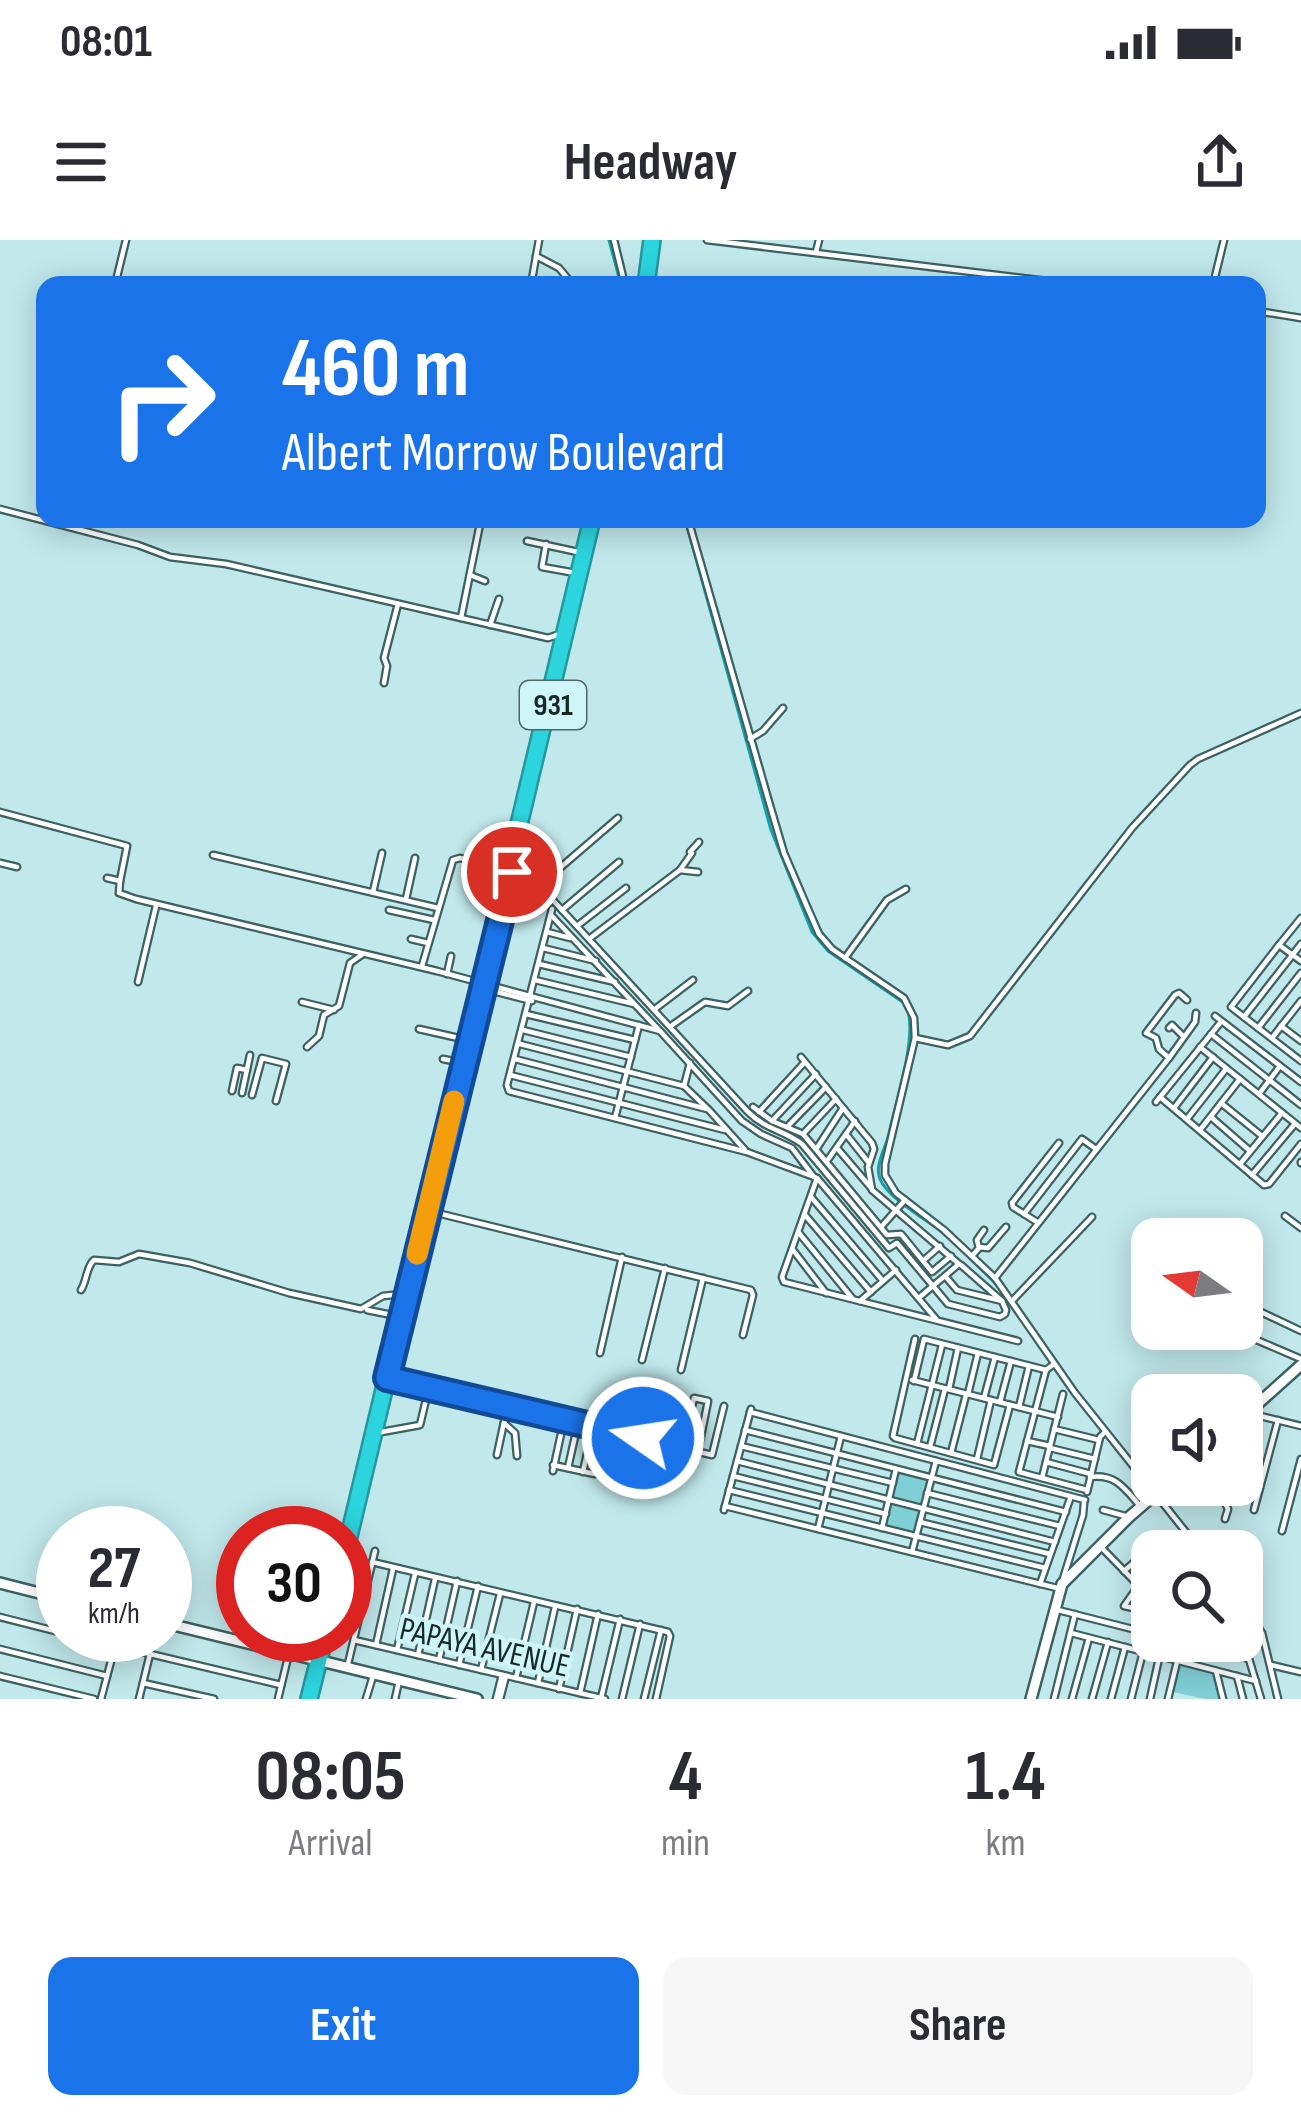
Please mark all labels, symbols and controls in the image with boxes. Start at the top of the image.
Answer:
text: 08:01 [60,15,152,70]
icon: menu [48,129,114,195]
icon: share [1187,129,1253,195]
text: Headway [564,130,737,195]
text: 460 m [282,319,469,420]
icon: right [84,324,240,480]
text: Albert Morrow Boulevard [282,421,725,486]
road number: 931 [520,681,586,729]
pin [461,821,563,923]
icon: arrive [479,839,545,905]
north arrow [1131,1218,1263,1350]
map controls [1131,1218,1263,1662]
button: sound [1131,1374,1263,1506]
position arrow [580,1375,706,1501]
speed limit sign: 30 [216,1506,372,1662]
button: search [1131,1530,1263,1662]
text: 27 [88,1533,140,1605]
text: km/h [88,1596,140,1632]
street label: PAPAYA AVENUE [396,1609,573,1687]
text: 08:05 [255,1734,406,1821]
text: 4 [669,1734,702,1821]
text: 1.4 [965,1734,1046,1821]
text: Arrival [289,1820,372,1867]
text: min [661,1820,710,1867]
text: km [986,1820,1025,1867]
button: Exit [48,1957,639,2095]
button: Share [663,1957,1253,2095]

